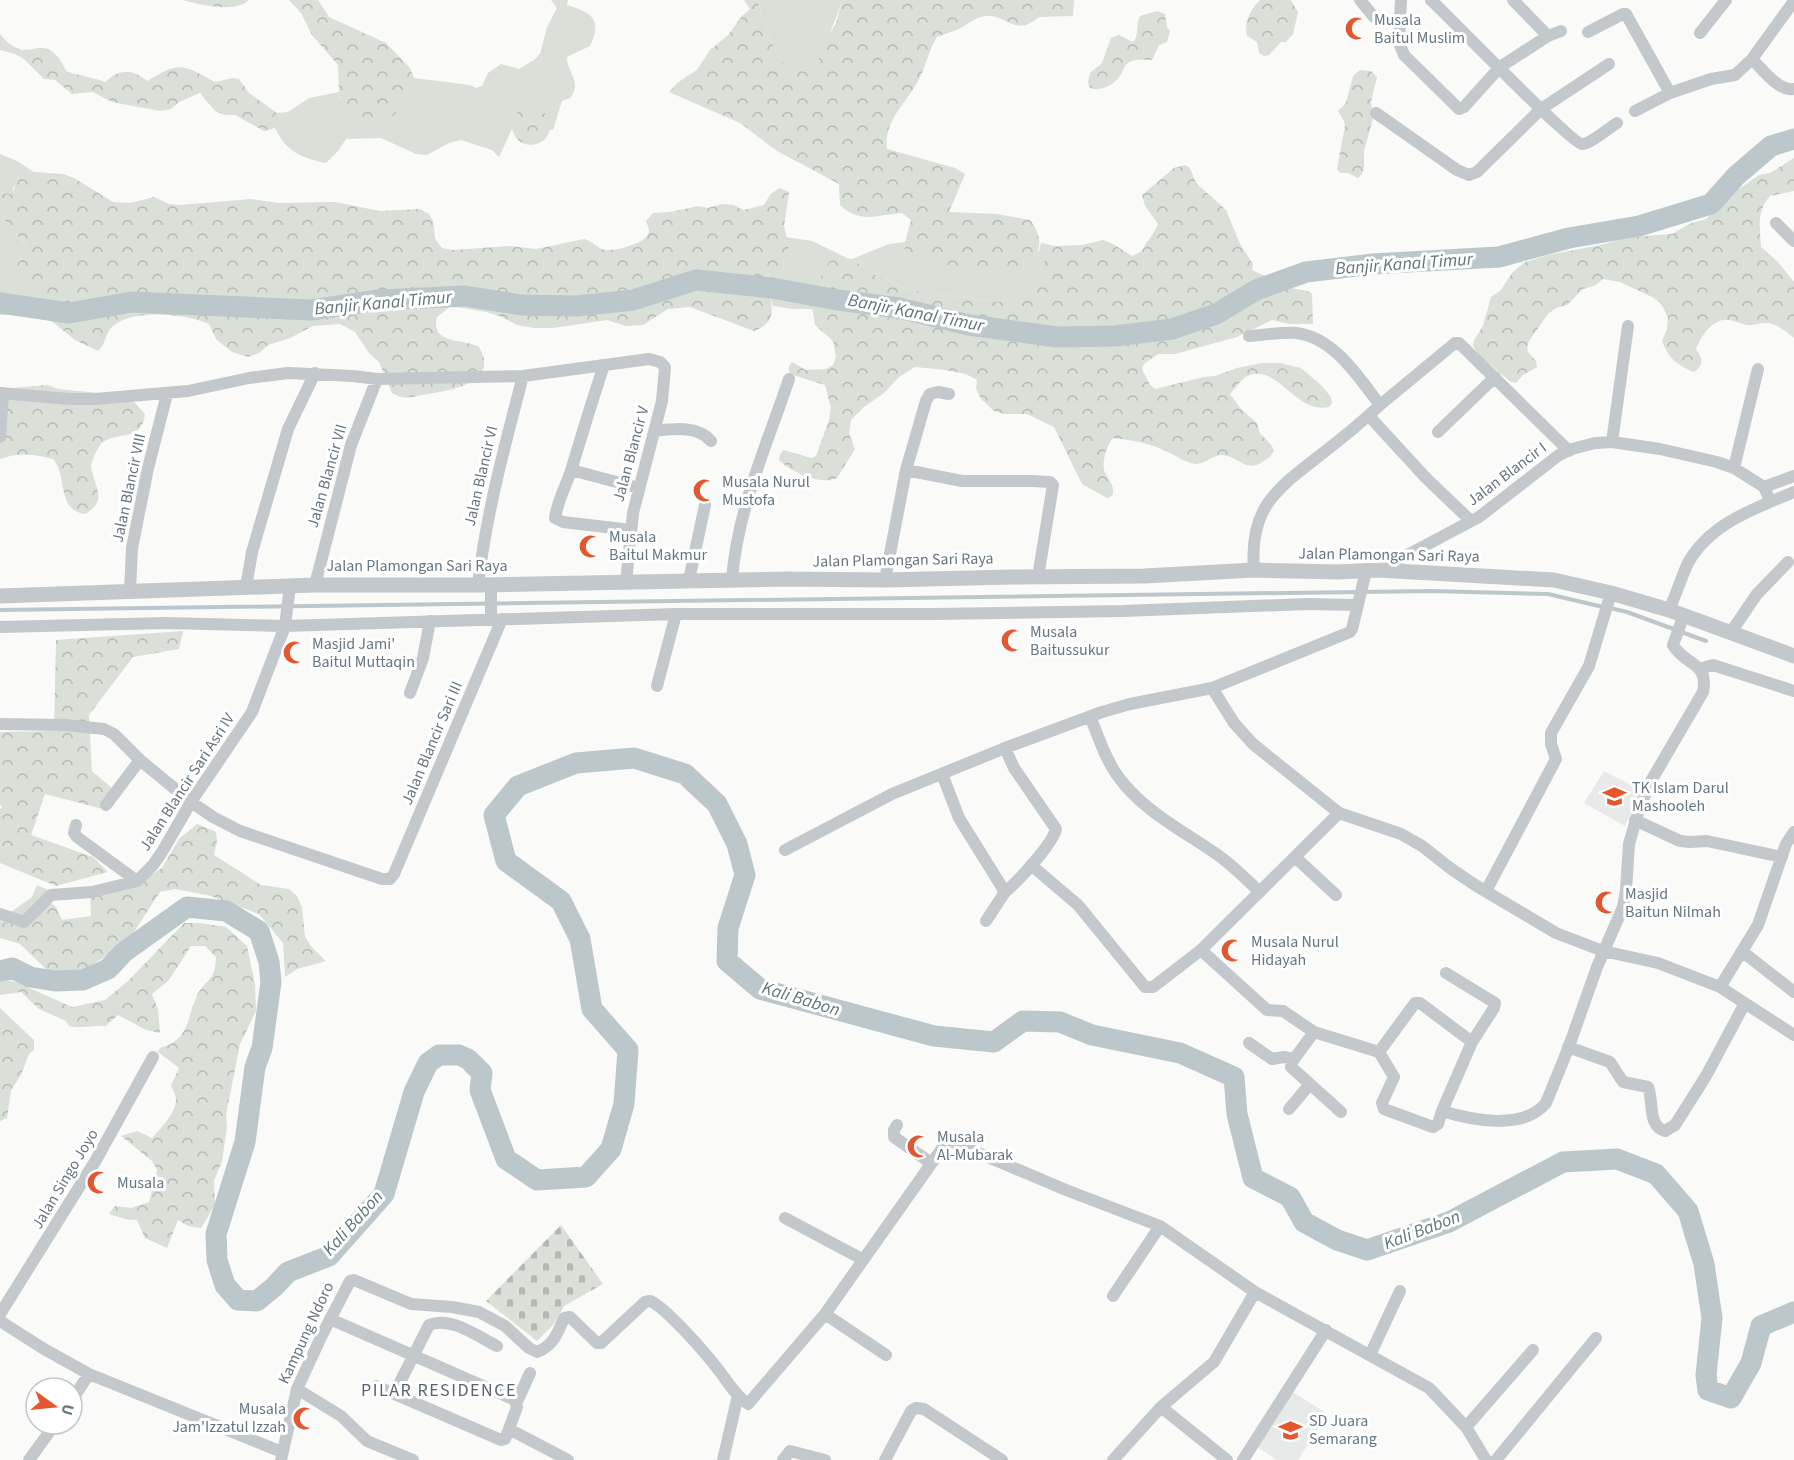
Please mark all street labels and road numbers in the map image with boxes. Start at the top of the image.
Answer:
street label: Jalan Blancir V [608,403,655,504]
street label: Jalan Blancir VII [302,422,352,530]
street label: Jalan Blancir VI [459,424,503,528]
street label: Jalan Blancir VIII [107,431,151,545]
street label: Jalan Blancir I [1463,437,1551,511]
street label: Jalan Plamongan Sari Raya [1298,542,1480,568]
street label: Jalan Plamongan Sari Raya [812,547,994,573]
street label: Jalan Plamongan Sari Raya [326,555,508,577]
street label: Jalan Blancir Sari III [396,678,468,808]
street label: Jalan Blancir Sari Asri IV [134,708,240,855]
street label: Jalan Singo Joyo [26,1125,104,1233]
street label: Kampung Ndoro [273,1278,339,1388]

